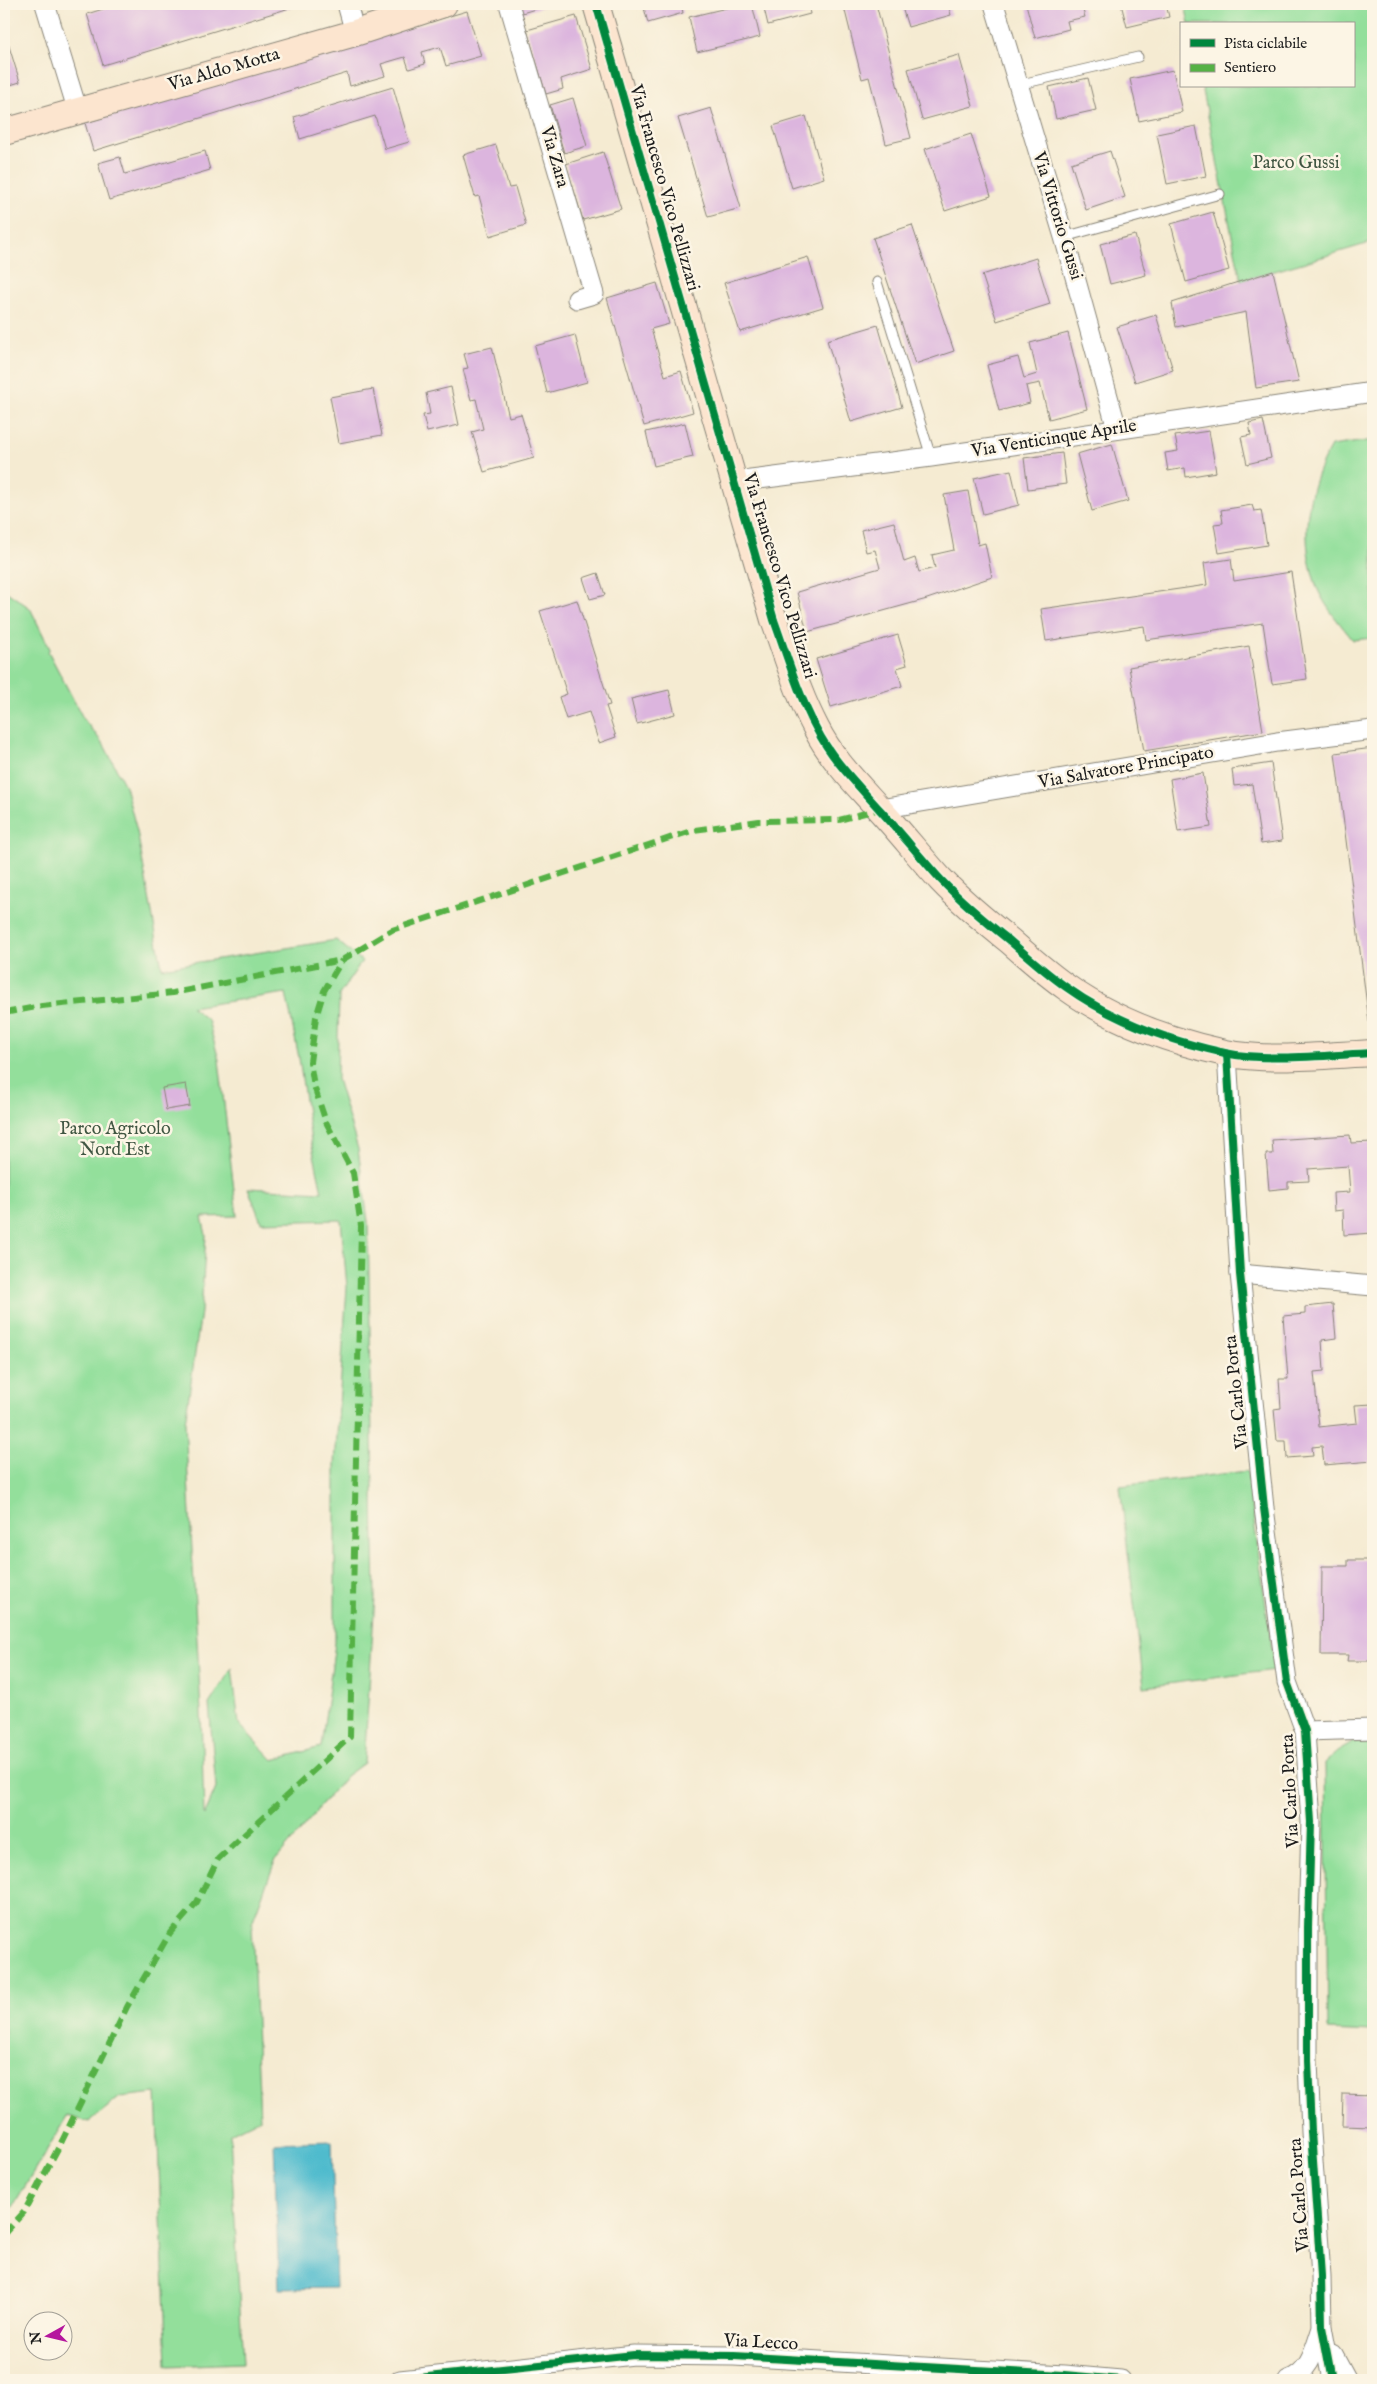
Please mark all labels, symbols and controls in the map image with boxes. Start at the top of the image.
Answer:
legend [1180,22,1354,88]
text: Pista ciclabile [1224,34,1307,53]
street label: Via Aldo Motta [165,43,283,97]
text: Sentiero [1224,58,1276,77]
street label: Via Francesco Vico Pellizzari [623,81,705,294]
street label: Via Zara [534,123,574,191]
street label: Via Vittorio Gussi [1026,148,1087,283]
park label: Parco Gussi [1252,152,1340,175]
street label: Via Venticinque Aprile [969,415,1138,464]
street label: Via Francesco Vico Pellizzari [736,469,821,682]
street label: Via Salvatore Principato [1036,741,1216,795]
park label: Parco Agricolo Nord Est [59,1118,171,1162]
street label: Via Carlo Porta [1220,1334,1255,1451]
street label: Via Carlo Porta [1277,1733,1306,1850]
street label: Via Carlo Porta [1285,2137,1316,2254]
north arrow [22,2312,72,2362]
text: N [26,2330,46,2346]
street label: Via Lecco [722,2330,799,2356]

